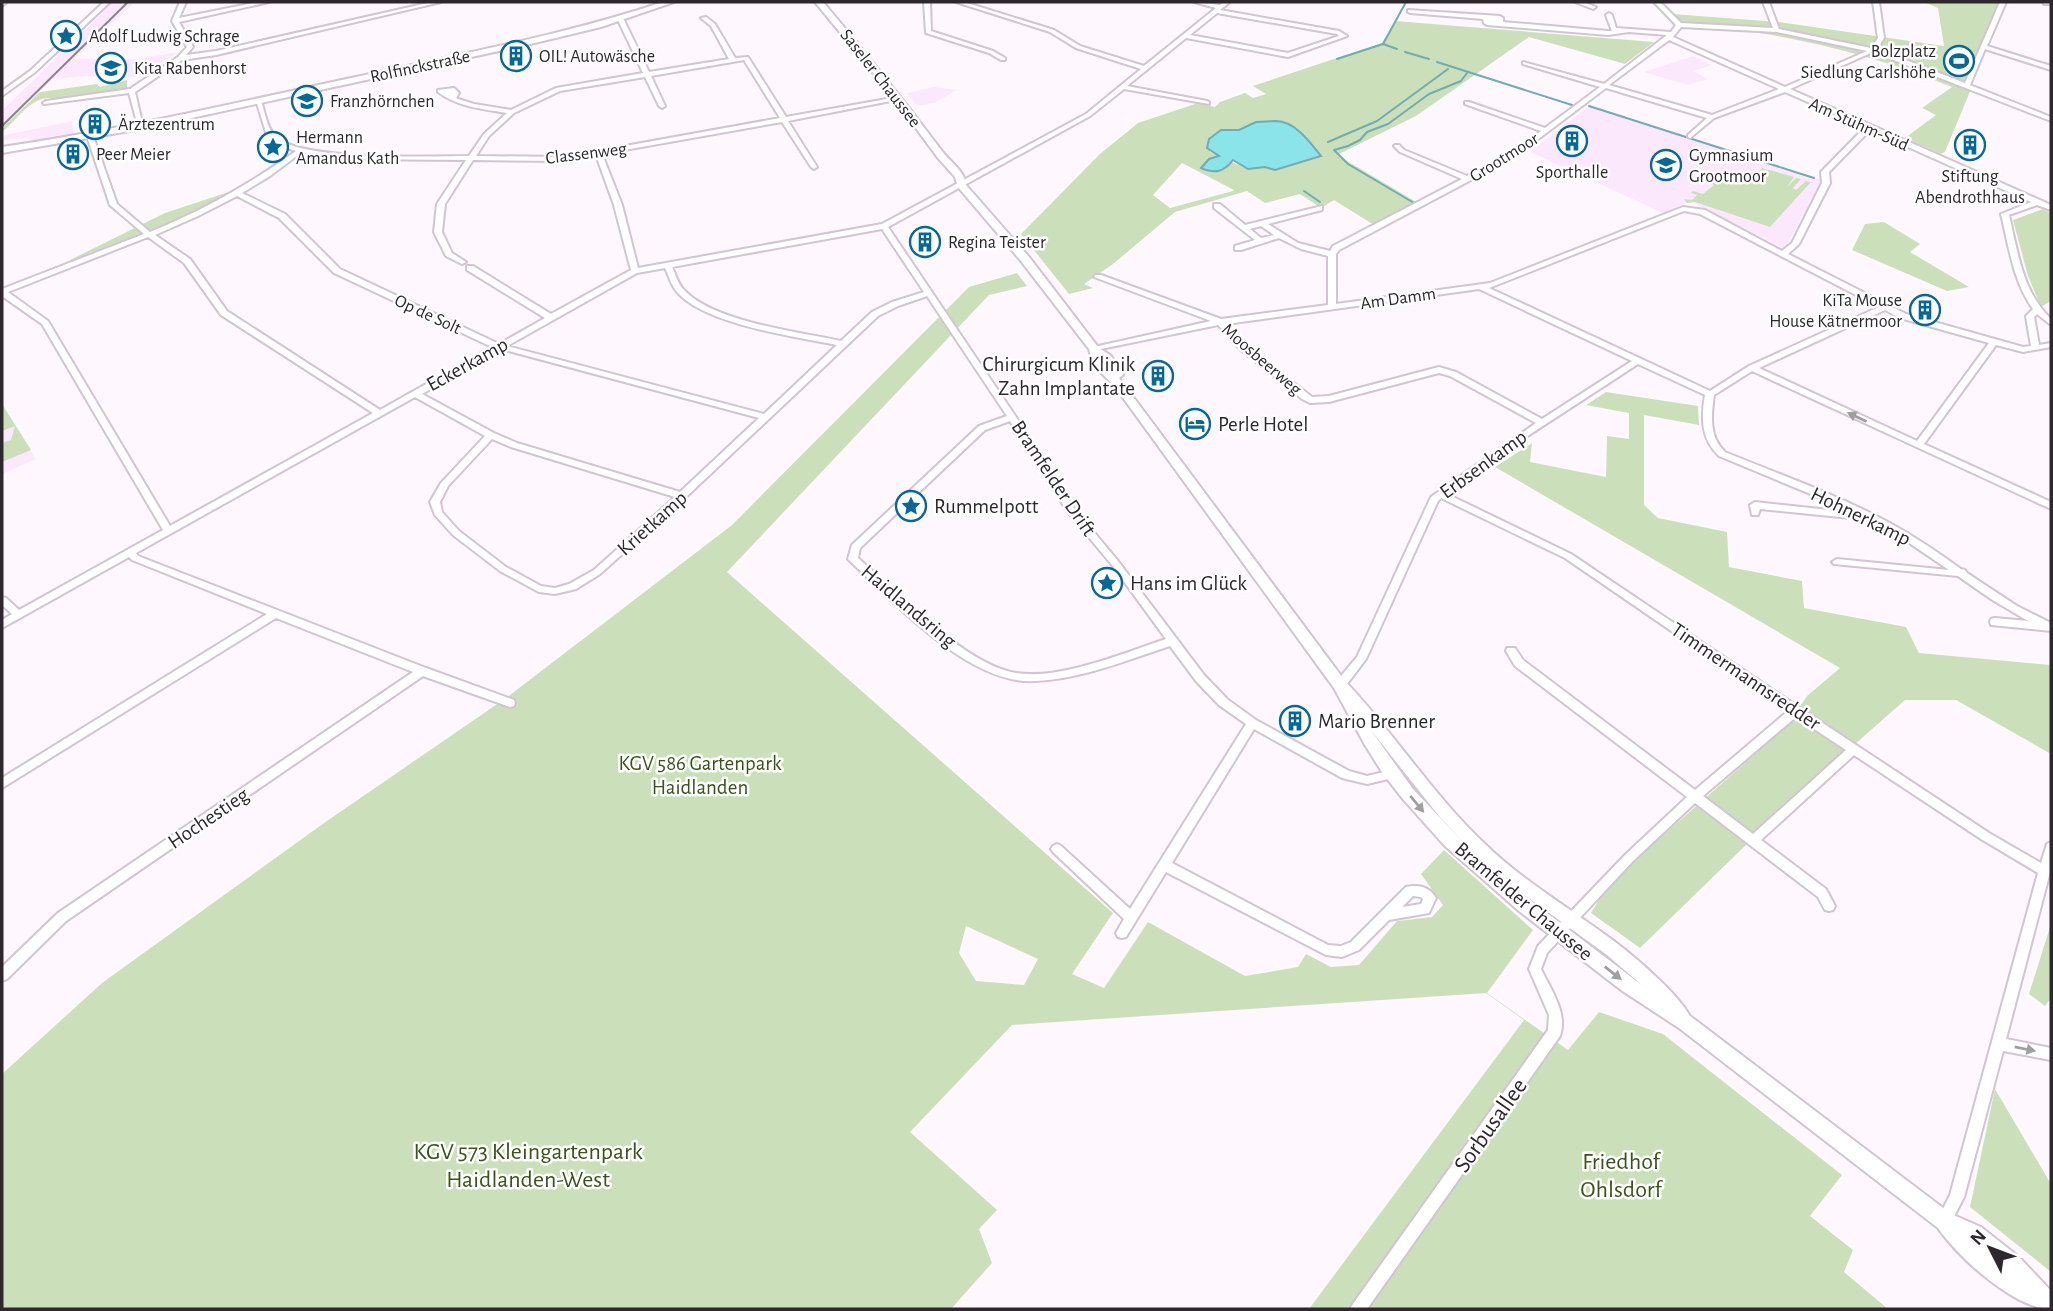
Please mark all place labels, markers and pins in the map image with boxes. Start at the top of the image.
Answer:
place icon: Adolf Ludwig Schrage [49,19,83,53]
place label: Adolf Ludwig Schrage [89,28,240,46]
building icon: OIL! Autowäsche [499,39,533,73]
place label: Bolzplatz Siedlung Carlshöhe [1801,43,1936,82]
sports icon: Bolzplatz Siedlung Carlshöhe [1942,44,1976,78]
place label: OIL! Autowäsche [539,48,655,66]
school or university icon: Kita Rabenhorst [94,51,128,85]
place label: Kita Rabenhorst [134,60,247,78]
school or university icon: Franzhörnchen [290,84,324,118]
place label: Franzhörnchen [330,93,435,111]
building icon: Ärztezentrum [78,107,112,141]
place label: Ärztezentrum [118,114,215,134]
building icon: Sporthalle [1555,124,1589,158]
building icon: Stiftung Abendrothhaus [1953,128,1987,162]
place label: Hermann Amandus Kath [296,129,399,168]
place icon: Hermann Amandus Kath [256,130,290,164]
building icon: Peer Meier [56,137,90,171]
place label: Peer Meier [96,146,171,164]
place label: Gymnasium Grootmoor [1689,147,1773,186]
school or university icon: Gymnasium Grootmoor [1649,148,1683,182]
place label: Sporthalle [1536,164,1608,182]
place label: Stiftung Abendrothhaus [1915,168,2025,207]
building icon: Regina Teister [908,225,942,259]
place label: Regina Teister [948,234,1046,252]
place label: KiTa Mouse House Kätnermoor [1769,292,1902,331]
building icon: KiTa Mouse House Kätnermoor [1908,293,1942,327]
place label: Chirurgicum Klinik Zahn Implantate [983,354,1135,399]
building icon: Chirurgicum Klinik Zahn Implantate [1141,359,1175,393]
hotel icon: Perle Hotel [1178,407,1212,441]
place label: Perle Hotel [1218,414,1308,435]
place icon: Rummelpott [894,489,928,523]
place label: Rummelpott [934,496,1039,517]
place icon: Hans im Glück [1090,566,1124,600]
place label: Hans im Glück [1130,573,1247,594]
building icon: Mario Brenner [1278,704,1312,738]
place label: Mario Brenner [1318,711,1435,732]

